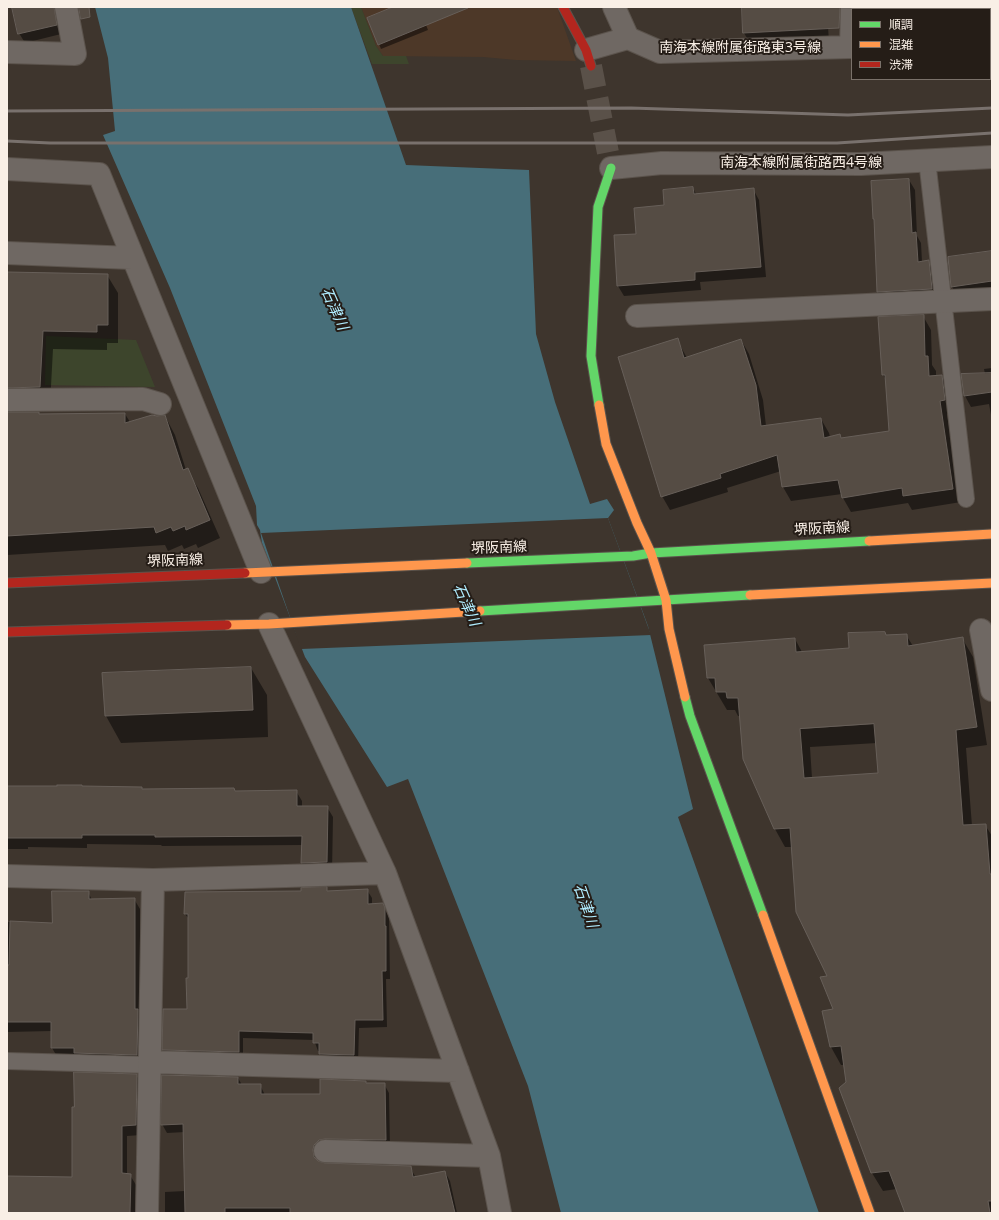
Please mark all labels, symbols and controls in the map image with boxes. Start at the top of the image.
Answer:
legend [851,8,991,80]
text: 順調 [889,16,913,33]
text: 混雑 [889,36,913,53]
street label: 南海本線附属街路東3号線 [659,40,821,56]
text: 渋滞 [889,56,913,73]
street label: 南海本線附属街路西4号線 [720,155,882,171]
water label: 石津川 [317,285,351,333]
street label: 堺阪南線 [794,519,850,539]
street label: 堺阪南線 [471,539,527,557]
street label: 堺阪南線 [147,552,203,570]
water label: 石津川 [449,581,483,629]
water label: 石津川 [569,882,601,930]

